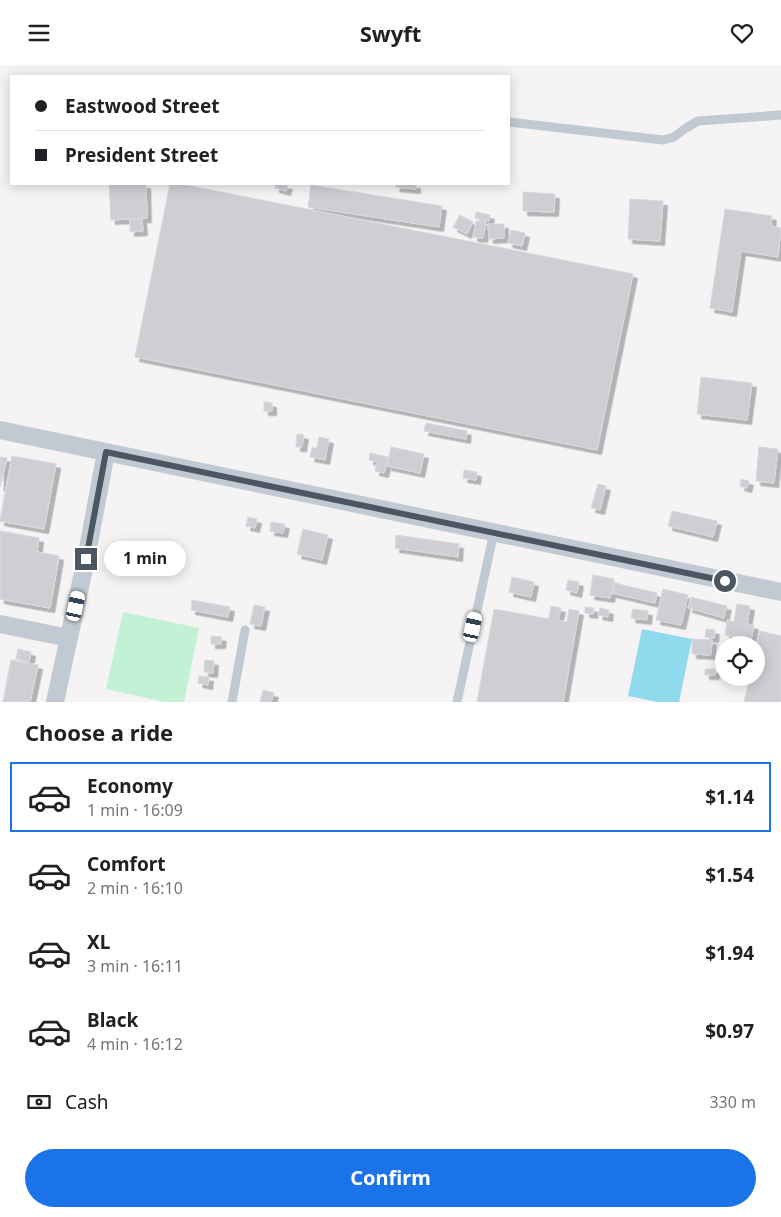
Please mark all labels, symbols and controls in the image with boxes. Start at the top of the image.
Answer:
text: Swyft [360,18,421,48]
icon: menu [25,19,53,47]
icon: heart [728,19,756,47]
text: Eastwood Street [65,93,220,119]
text: President Street [65,142,218,168]
callout: 1 min [104,541,186,577]
text: 1 min [123,547,167,569]
route end [75,548,97,570]
route start [714,570,736,592]
car [65,590,86,622]
car [462,611,483,643]
map controls [715,636,765,686]
button: locate [715,636,765,686]
text: Choose a ride [25,717,173,747]
text: Economy [87,773,173,799]
icon: car [27,775,72,820]
text: $1.14 [705,784,754,810]
text: 1 min · 16:09 [87,799,183,821]
text: Comfort [87,851,166,877]
icon: car [27,853,72,898]
text: $1.54 [705,862,754,888]
text: 2 min · 16:10 [87,877,183,899]
text: XL [87,929,110,955]
icon: car [27,931,72,976]
text: $1.94 [705,940,754,966]
text: 3 min · 16:11 [87,955,183,977]
text: Black [87,1007,138,1033]
icon: car [27,1009,72,1054]
text: $0.97 [705,1018,754,1044]
text: 4 min · 16:12 [87,1033,183,1055]
icon: cash [25,1088,53,1116]
text: Cash [65,1089,109,1115]
text: 330 m [709,1091,756,1113]
button: Confirm [25,1149,756,1207]

